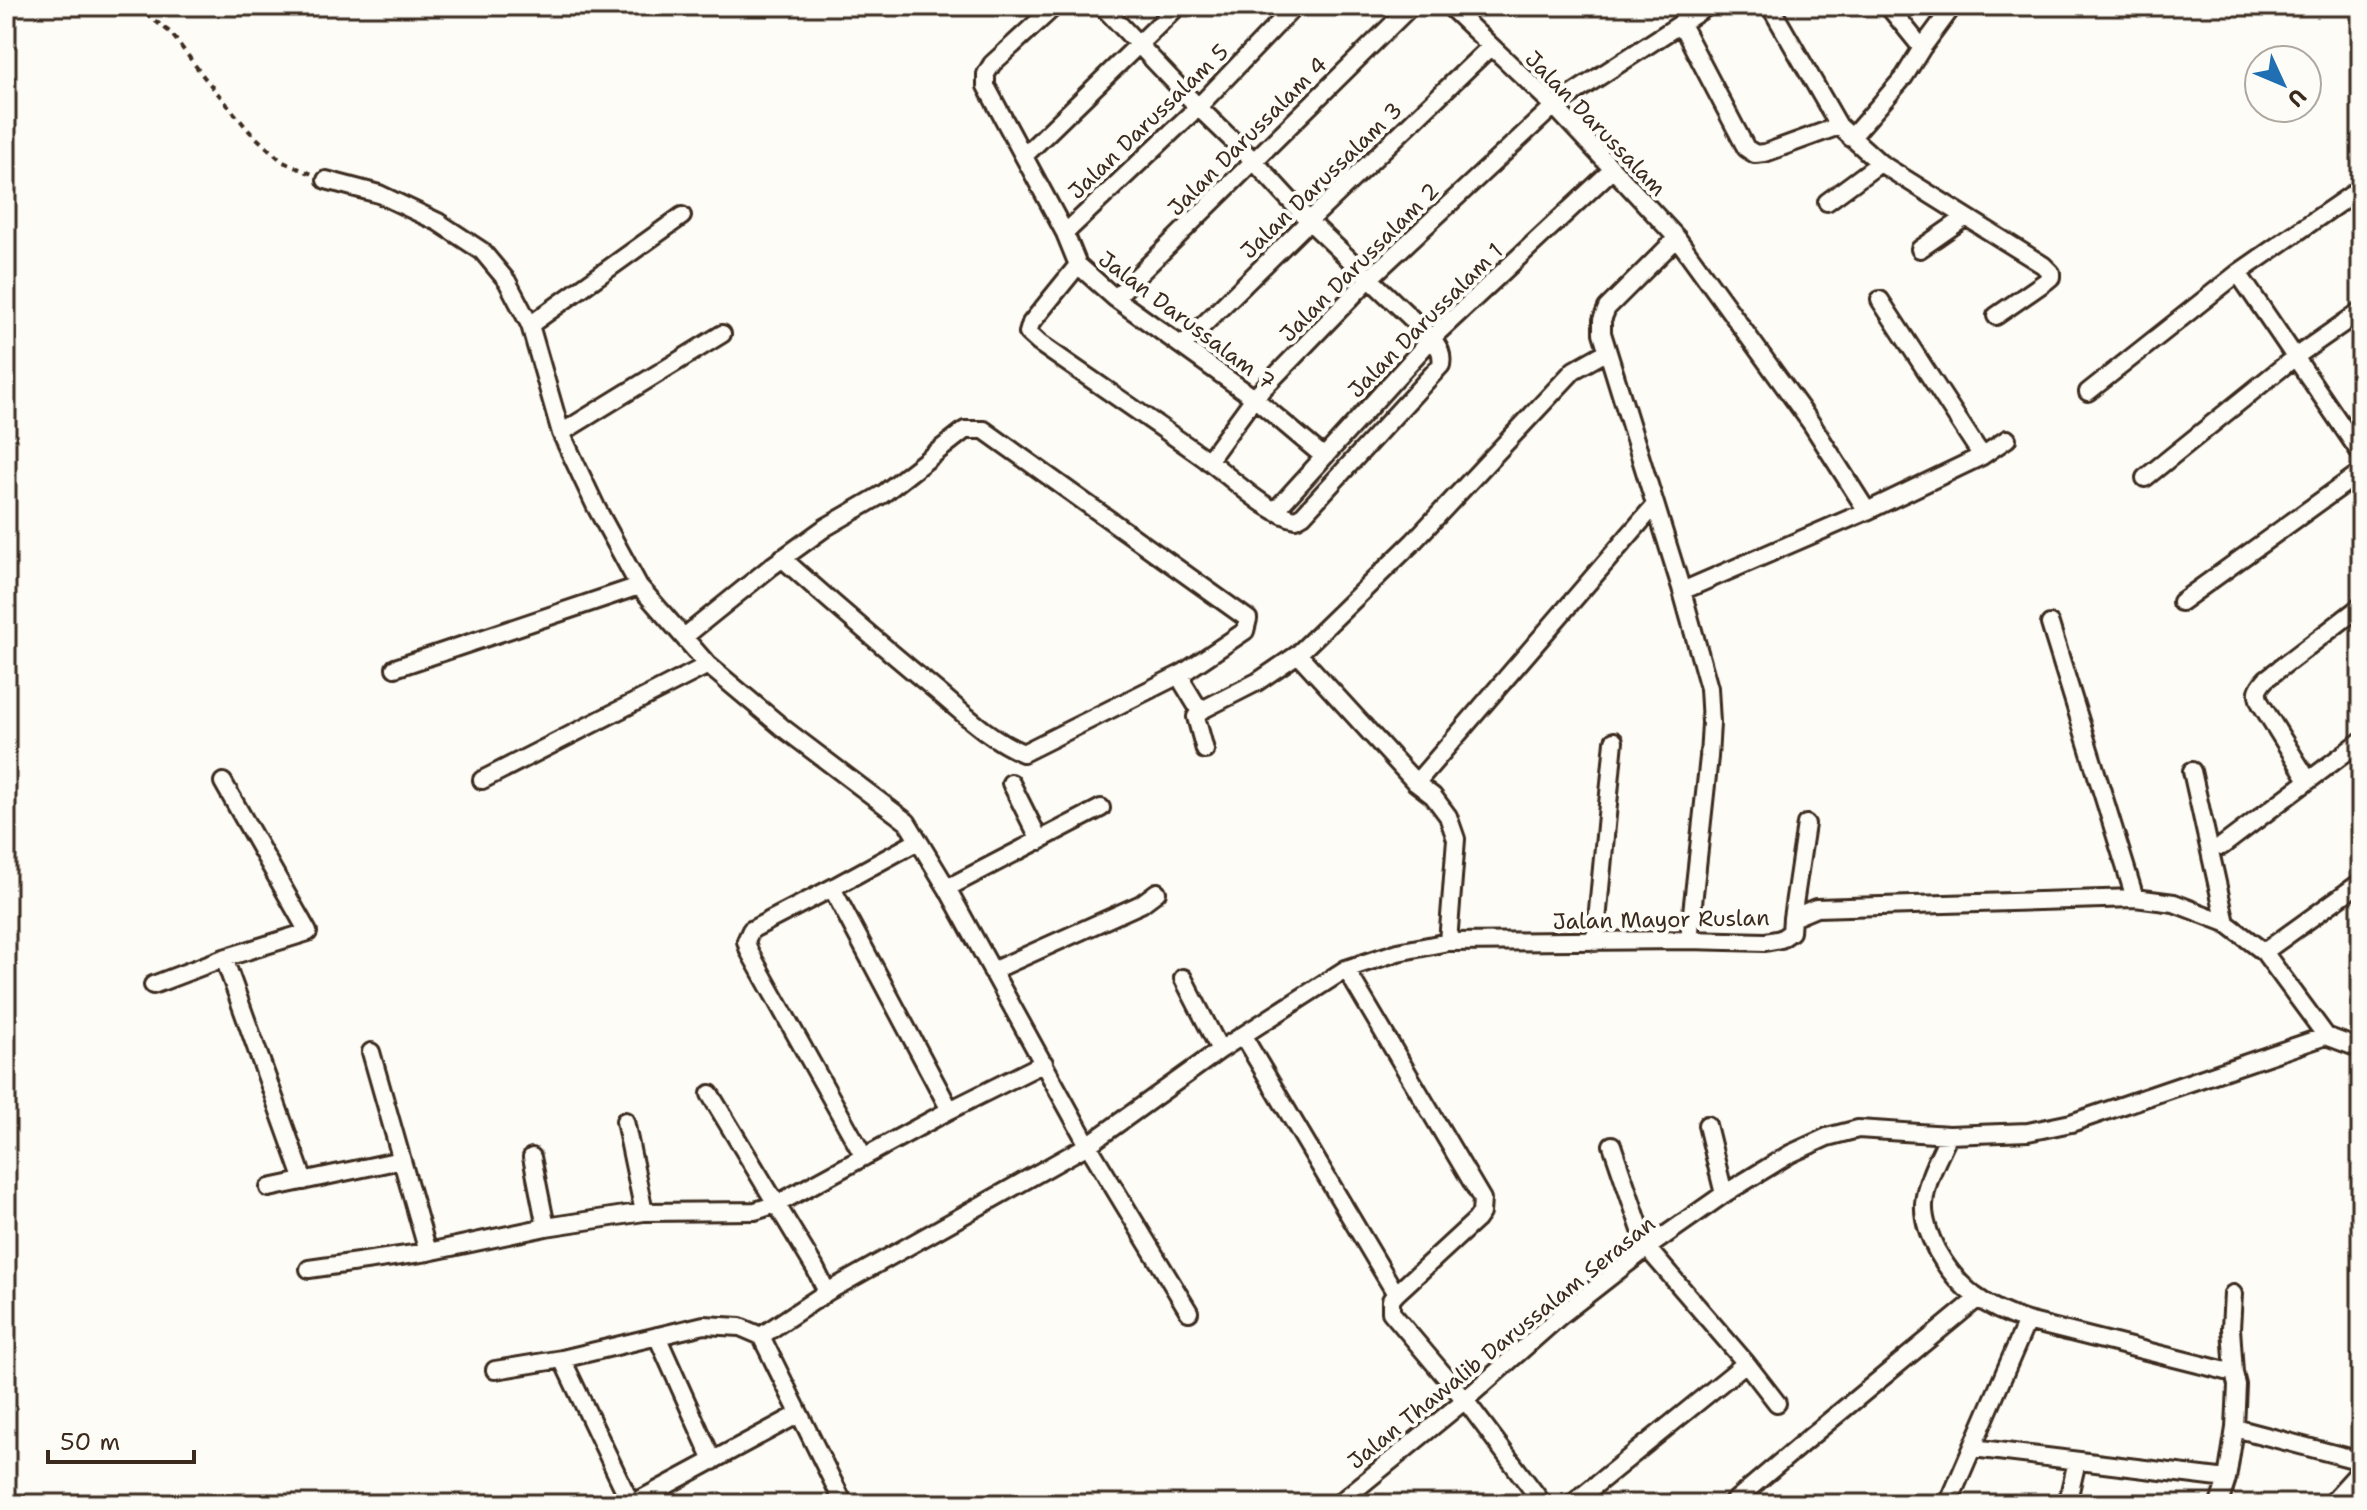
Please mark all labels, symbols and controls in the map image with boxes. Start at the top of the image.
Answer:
street label: Jalan Darussalam 5 [1062,37,1235,205]
north arrow [2243,44,2323,124]
street label: Jalan Darussalam [1519,45,1673,202]
street label: Jalan Darussalam 4 [1161,50,1333,222]
text: U [2281,82,2313,113]
street label: Jalan Darussalam 3 [1234,96,1408,265]
street label: Jalan Darussalam 2 [1273,176,1445,348]
street label: Jalan Darussalam 1 [1342,237,1509,404]
street label: Jalan Darussalam 7 [1092,244,1281,396]
street label: Jalan Mayor Ruslan [1552,903,1770,936]
street label: Jalan Thawalib Darussalam Serasan [1342,1209,1661,1476]
scale bar [48,1414,194,1464]
text: 50 m [60,1426,120,1458]

